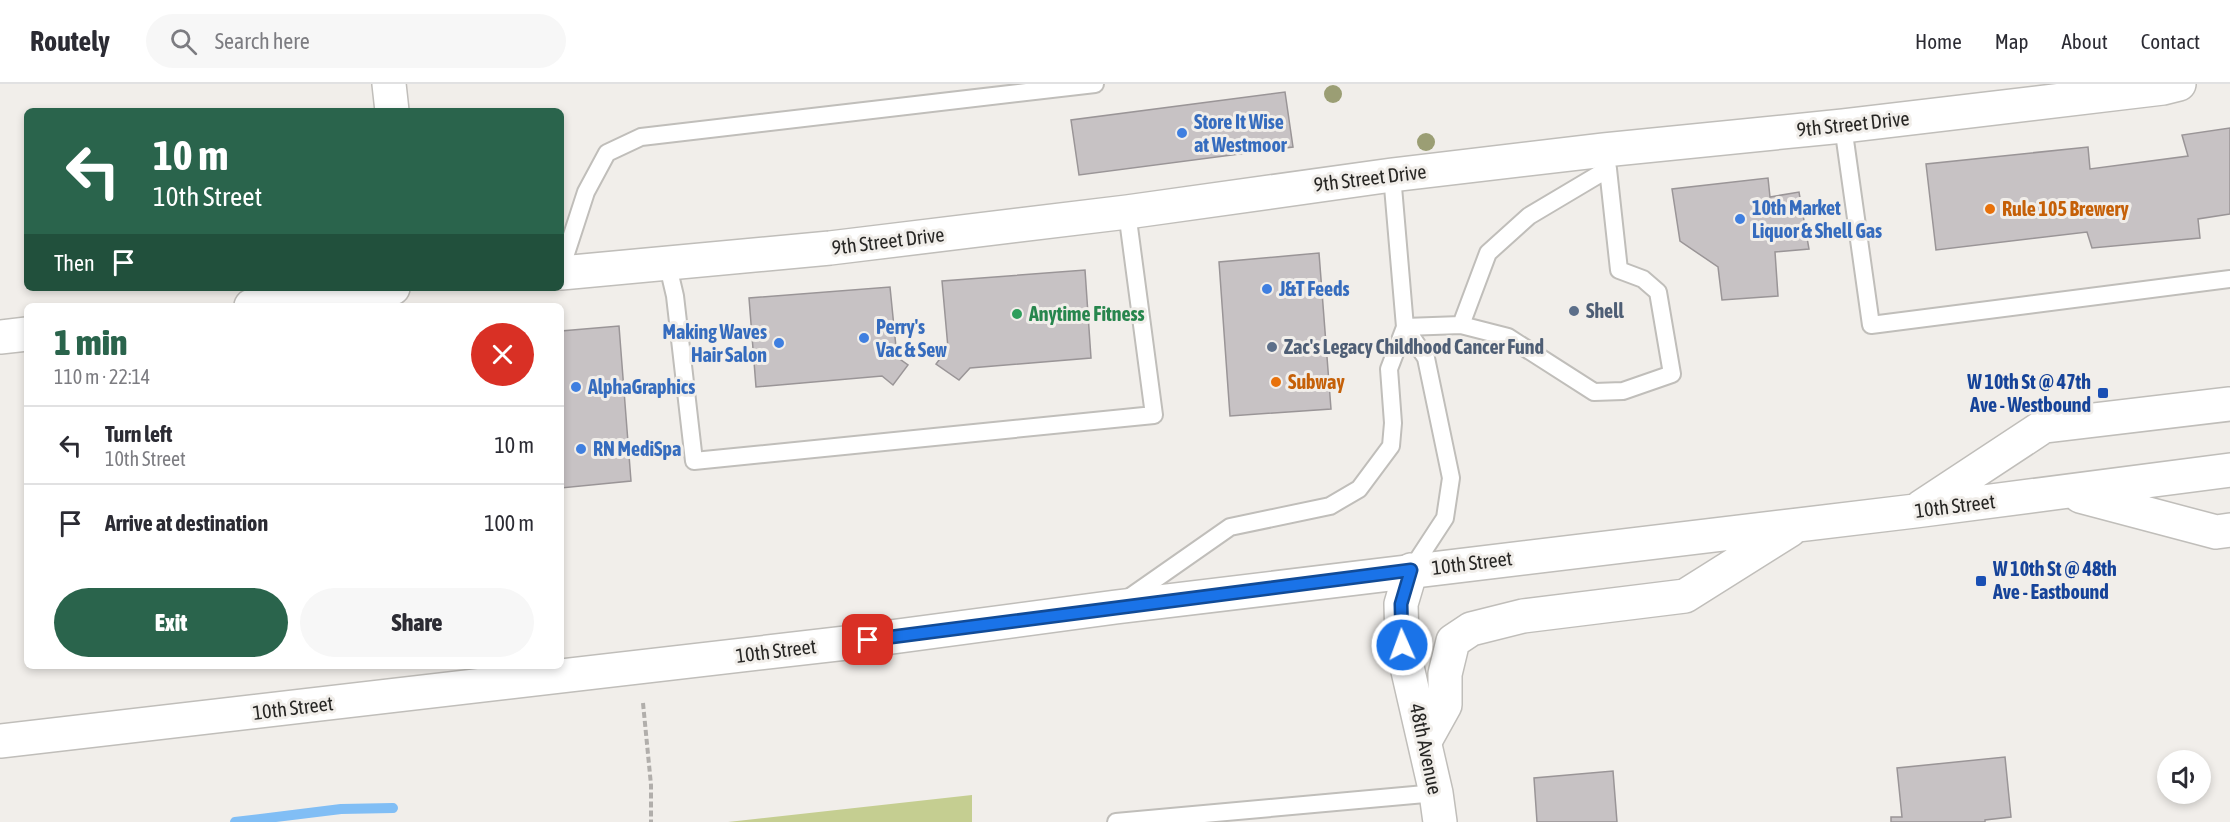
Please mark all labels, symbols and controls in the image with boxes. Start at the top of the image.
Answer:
search box [146,14,566,68]
text: Routely [30,25,110,57]
icon: search [167,25,200,58]
text: Search here [215,28,310,54]
text: Home [1915,29,1962,53]
text: Map [1995,29,2029,53]
text: About [2062,29,2108,53]
text: Contact [2141,29,2200,53]
street label: 9th Street Drive [1796,106,1910,141]
place label: Store It Wise at Westmoor [1194,110,1288,156]
marker: Store It Wise at Westmoor [1175,126,1189,140]
text: 10 m [153,131,228,179]
icon: left [54,132,132,210]
street label: 9th Street Drive [1312,159,1427,196]
text: 10th Street [153,181,262,212]
place label: 10th Market Liquor & Shell Gas [1752,196,1882,242]
place label: Rule 105 Brewery [2002,197,2129,220]
marker: Rule 105 Brewery [1983,202,1997,216]
marker: 10th Market Liquor & Shell Gas [1733,212,1747,226]
street label: 9th Street Drive [830,222,945,259]
icon: arrive [107,246,140,279]
text: Then [54,250,95,276]
place label: J&T Feeds [1278,277,1349,300]
marker: J&T Feeds [1260,282,1274,296]
place label: Shell [1586,299,1624,322]
place label: Anytime Fitness [1028,302,1145,325]
marker: Shell [1567,304,1581,318]
marker: Anytime Fitness [1010,307,1024,321]
place label: Perry's Vac & Sew [875,315,947,361]
place label: Making Waves Hair Salon [663,320,767,366]
text: 1 min [54,321,128,363]
button: close [471,323,534,386]
marker: Perry's Vac & Sew [857,331,871,345]
place label: Zac's Legacy Childhood Cancer Fund [1284,335,1544,358]
marker: Making Waves Hair Salon [772,336,786,350]
marker: Zac's Legacy Childhood Cancer Fund [1265,340,1279,354]
text: 110 m · 22:14 [54,365,150,388]
place label: Subway [1288,370,1345,393]
place label: W 10th St @ 47th Ave - Westbound [1966,370,2091,416]
place label: AlphaGraphics [587,375,695,398]
marker: Subway [1269,375,1283,389]
marker: AlphaGraphics [569,380,583,394]
marker: W 10th St @ 47th Ave - Westbound [2096,386,2110,400]
text: Turn left [105,421,172,447]
icon: left [54,429,87,462]
text: 10 m [494,432,534,458]
place label: RN MediSpa [593,437,681,460]
marker: RN MediSpa [574,442,588,456]
text: 10th Street [105,447,186,470]
street label: 10th Street [1913,489,1997,522]
icon: arrive [54,507,87,540]
text: Arrive at destination [105,510,268,536]
text: 100 m [484,510,534,536]
street label: 10th Street [1430,546,1514,579]
place label: W 10th St @ 48th Ave - Eastbound [1992,557,2117,603]
marker: W 10th St @ 48th Ave - Eastbound [1974,574,1988,588]
button: Exit [54,588,288,657]
button: Share [300,588,534,657]
position arrow [1370,613,1434,677]
pin [842,614,893,665]
icon: arrive [851,623,884,656]
street label: 10th Street [734,634,818,667]
street label: 10th Street [251,691,335,724]
street label: 48th Avenue [1406,701,1447,796]
map controls [2157,750,2211,804]
button: sound [2157,750,2211,804]

